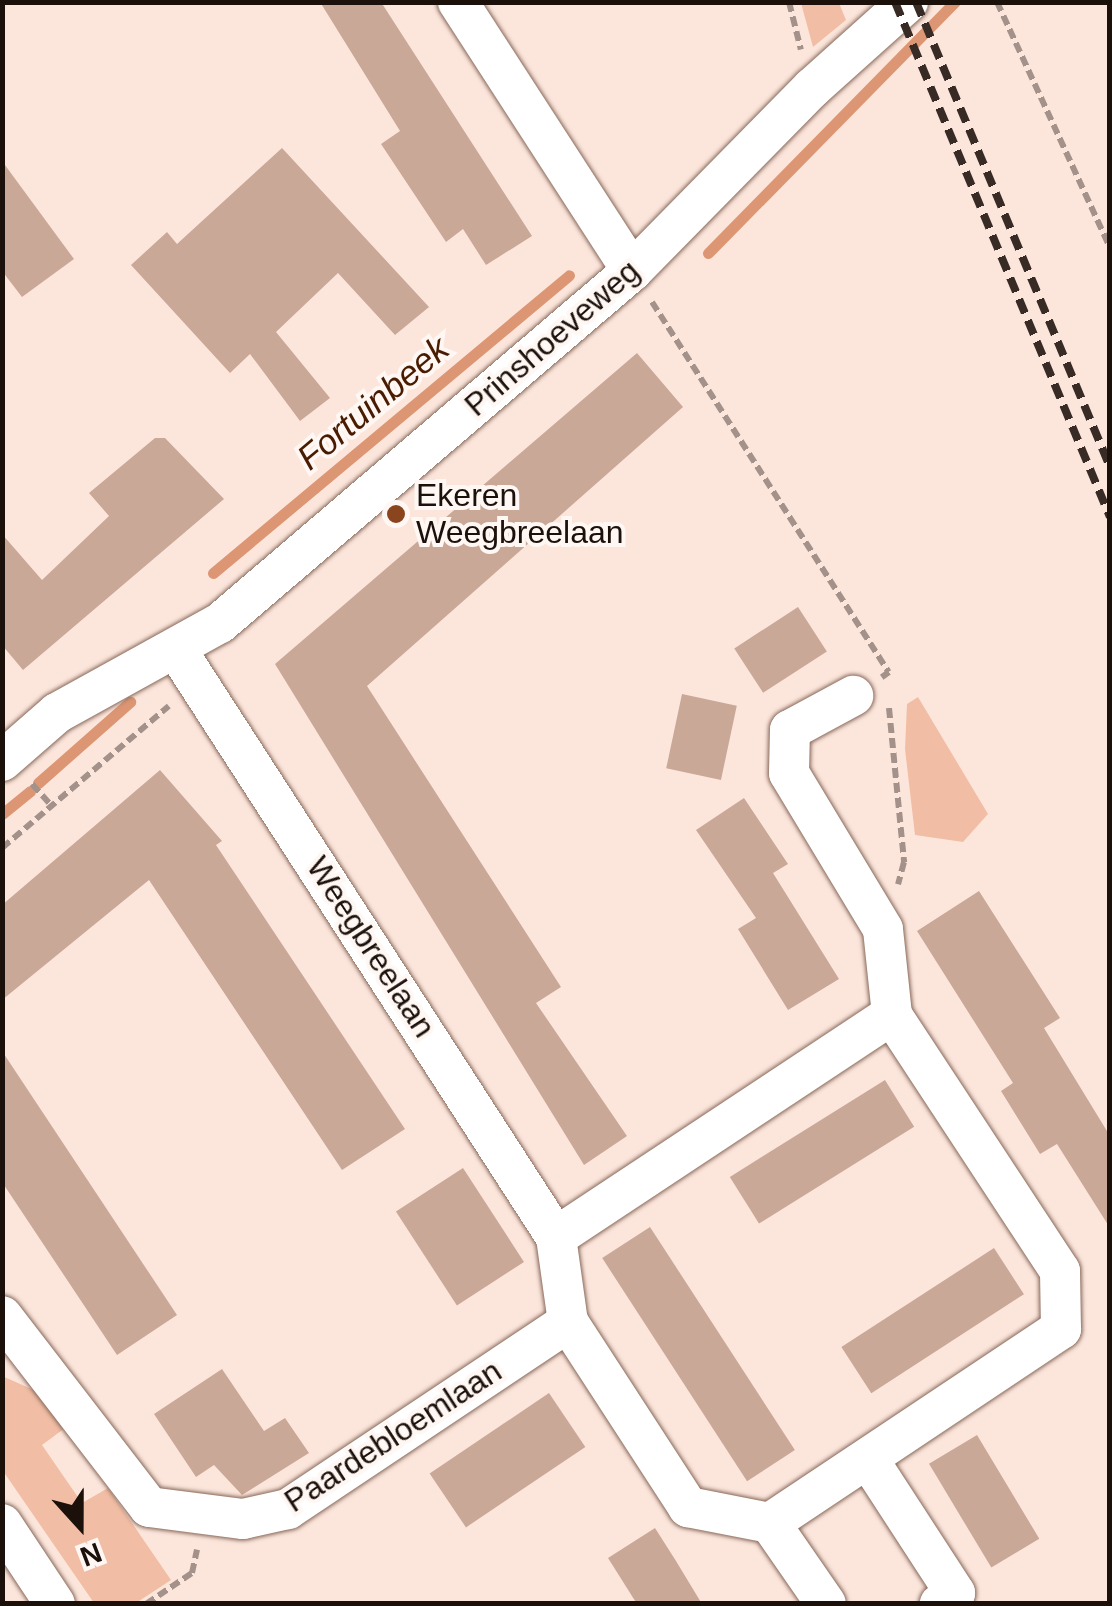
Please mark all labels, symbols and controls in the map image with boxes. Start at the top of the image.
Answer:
street label: Prinshoeveweg [457,252,647,424]
water label: Fortuinbeek [289,328,457,478]
place label: Ekeren Weegbreelaan [416,477,624,552]
marker: Ekeren Weegbreelaan [385,503,407,525]
street label: Weegbreelaan [298,850,444,1044]
street label: Paardebloemlaan [277,1352,509,1520]
north arrow [30,1476,130,1576]
text: N [76,1536,106,1573]

